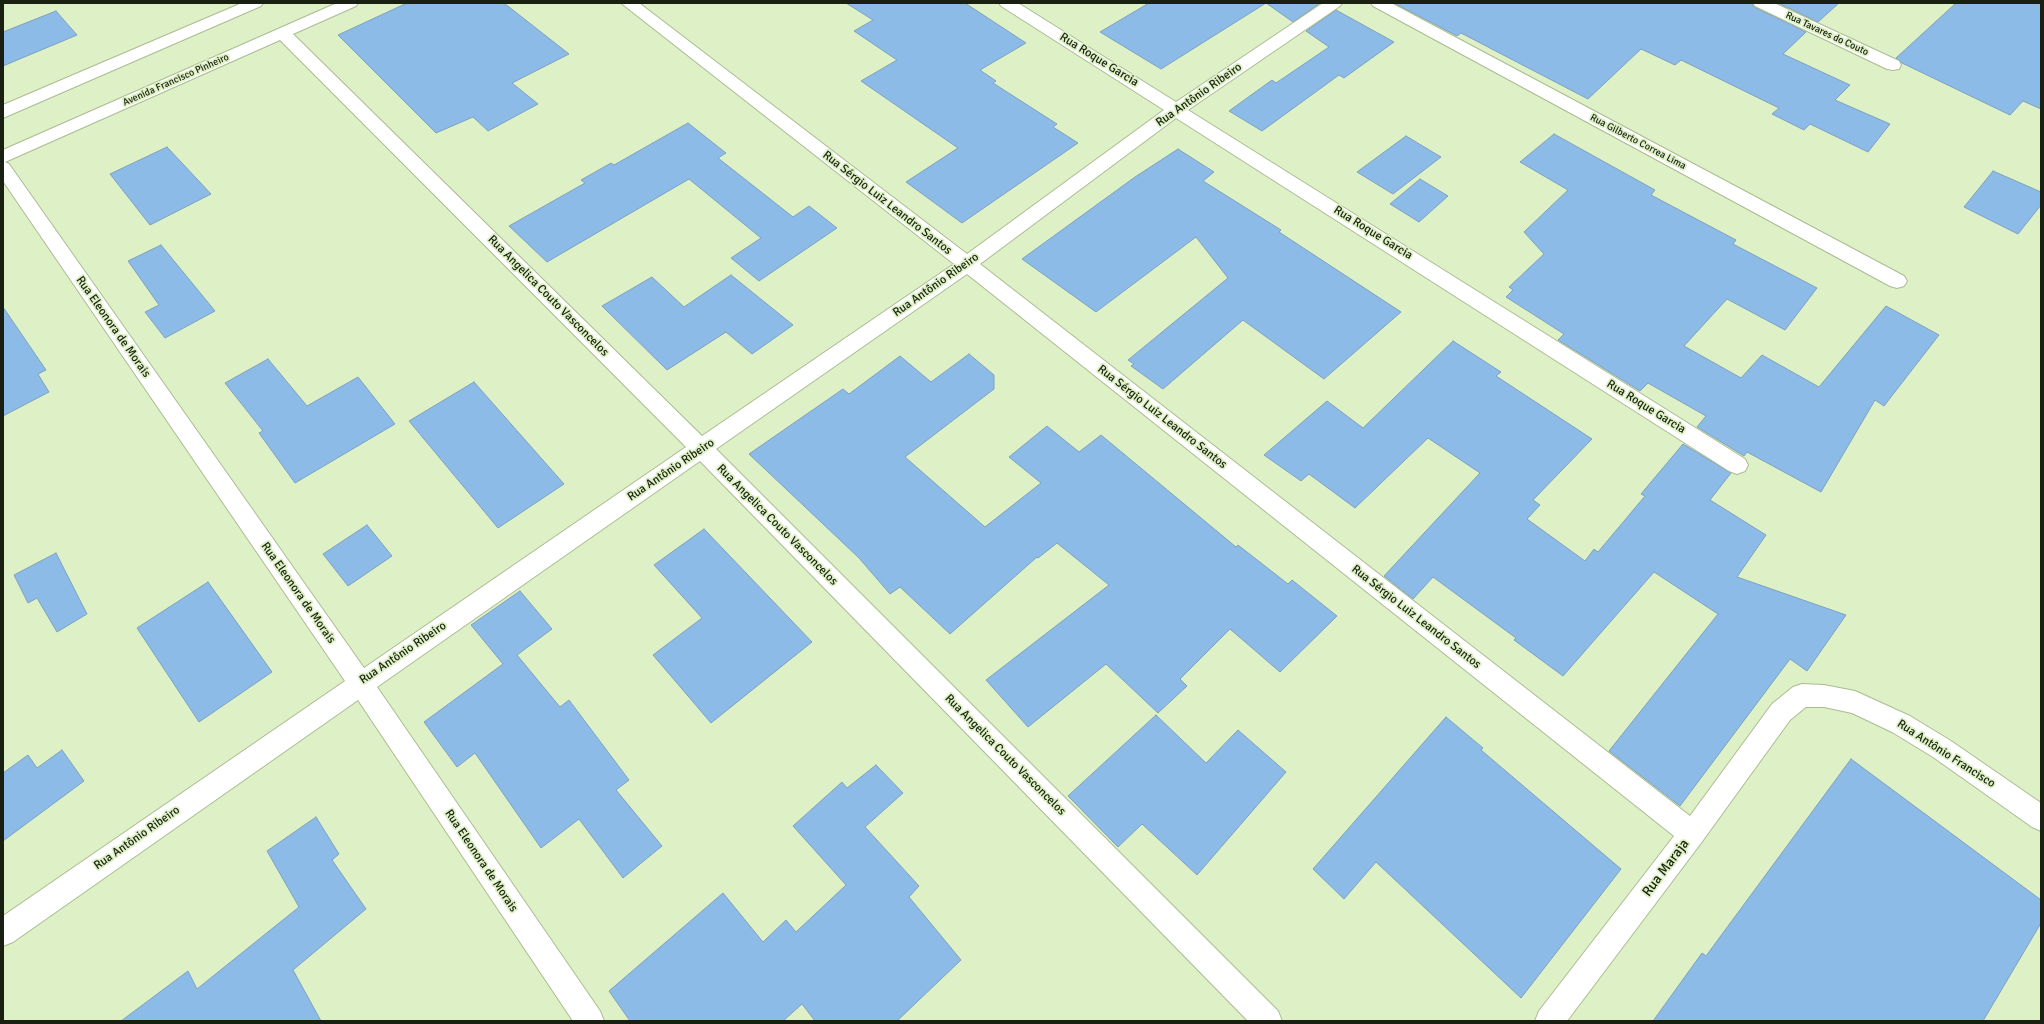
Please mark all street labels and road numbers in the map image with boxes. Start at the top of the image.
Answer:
street label: Rua Tavares do Couto [1784,9,1870,59]
street label: Rua Roque Garcia [1057,30,1141,90]
street label: Avenida Francisco Pinheiro [121,51,231,109]
street label: Rua Antônio Ribeiro [1153,60,1245,130]
street label: Rua Gilberto Correa Lima [1588,112,1688,172]
street label: Rua Sérgio Luiz Leandro Santos [819,148,955,258]
street label: Rua Roque Garcia [1331,203,1415,263]
street label: Rua Angelica Couto Vasconcelos [485,233,611,359]
street label: Rua Antônio Ribeiro [890,250,982,320]
street label: Rua Eleonora de Morais [73,274,153,380]
street label: Rua Sérgio Luiz Leandro Santos [1094,362,1230,472]
street label: Rua Roque Garcia [1604,377,1688,437]
street label: Rua Antônio Ribeiro [625,436,717,504]
street label: Rua Angelica Couto Vasconcelos [714,462,840,588]
street label: Rua Eleonora de Morais [258,540,338,646]
street label: Rua Sérgio Luiz Leandro Santos [1348,562,1484,672]
street label: Rua Antônio Ribeiro [357,619,449,687]
street label: Rua Angelica Couto Vasconcelos [942,692,1068,818]
street label: Rua Antônio Francisco [1894,717,1998,791]
street label: Rua Antônio Ribeiro [91,803,183,873]
street label: Rua Eleonora de Morais [441,807,521,915]
street label: Rua Maraja [1639,836,1693,900]

